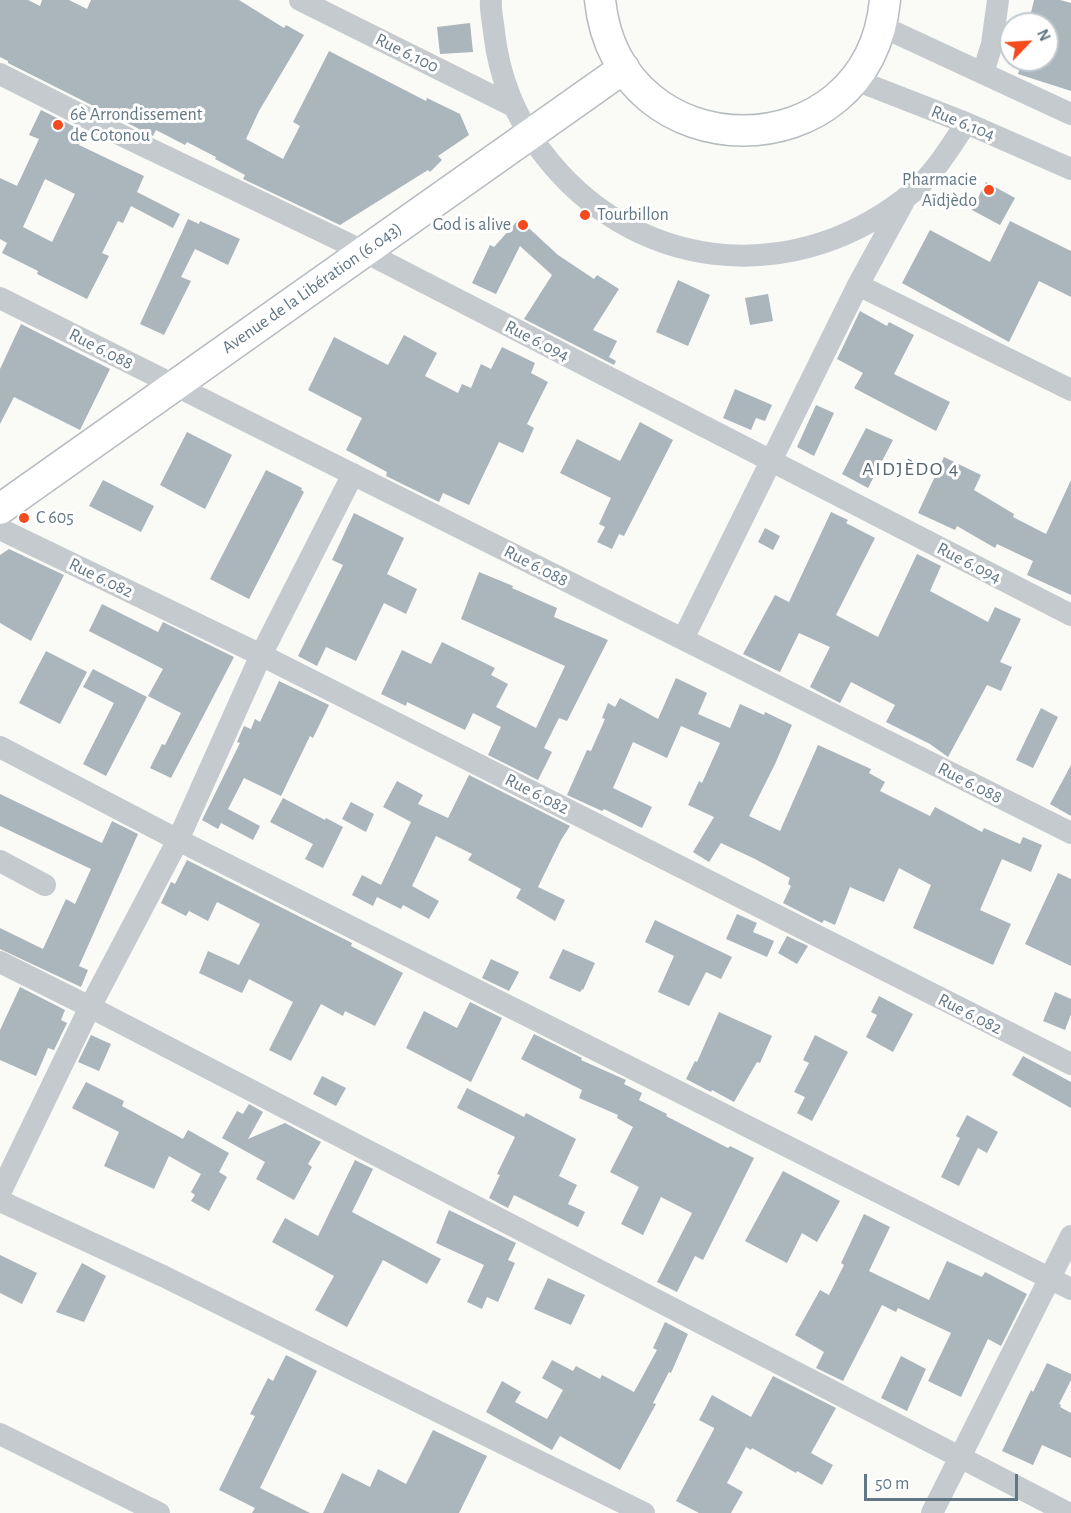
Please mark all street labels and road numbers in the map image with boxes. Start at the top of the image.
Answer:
street label: Rue 6.100 [372,28,442,78]
street label: Rue 6.104 [928,100,998,146]
street label: Avenue de la Libération (6.043) [218,218,406,358]
street label: Rue 6.094 [501,316,573,366]
street label: Rue 6.088 [65,324,137,374]
street label: Rue 6.094 [933,538,1005,588]
street label: Rue 6.088 [500,541,572,591]
street label: Rue 6.082 [65,553,137,603]
street label: Rue 6.088 [934,758,1006,808]
street label: Rue 6.082 [501,769,573,819]
street label: Rue 6.082 [934,989,1006,1039]

